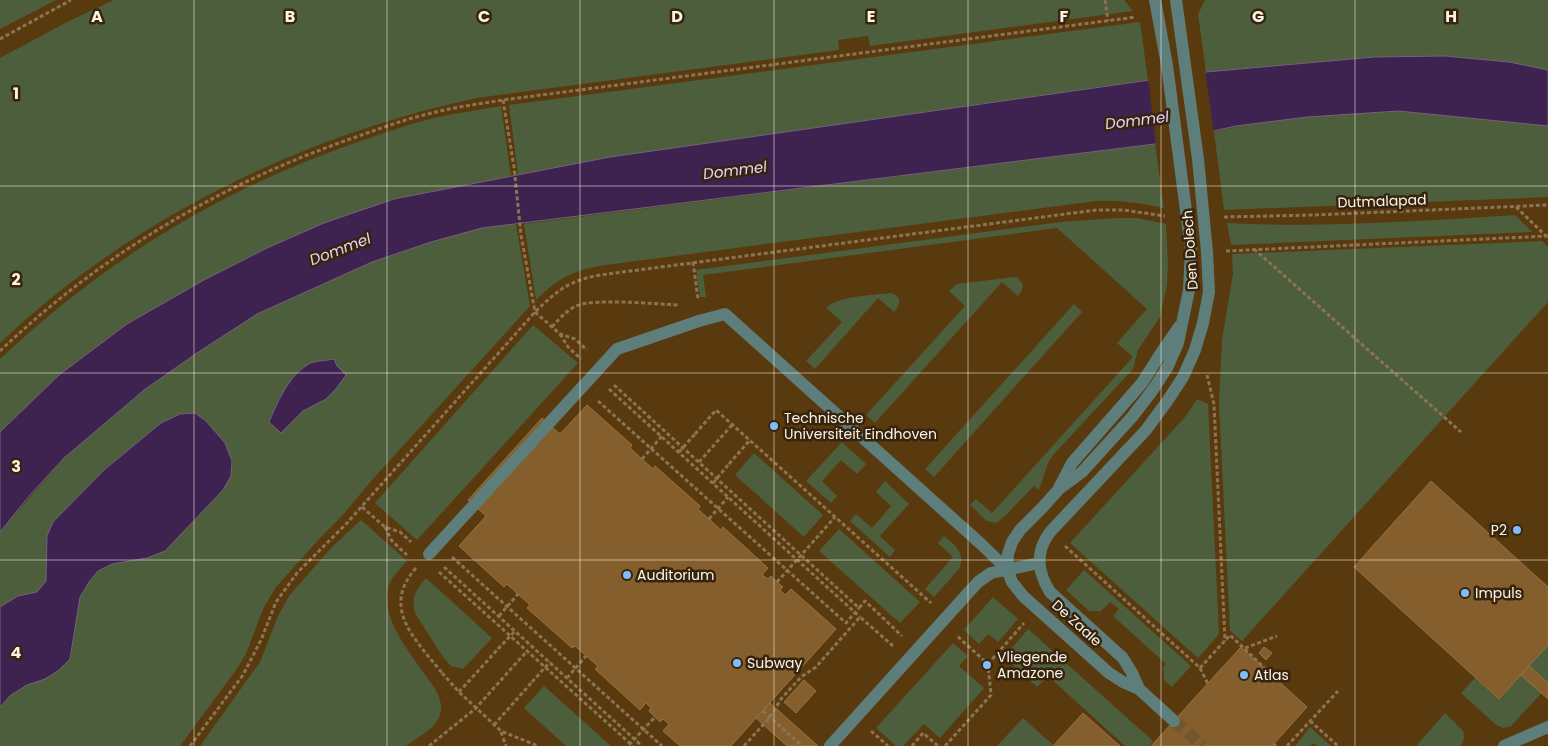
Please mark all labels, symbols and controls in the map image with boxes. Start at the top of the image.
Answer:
text: A [91,5,103,28]
text: B [285,5,295,28]
text: C [478,5,490,28]
text: D [671,5,683,28]
text: E [867,5,875,28]
text: F [1060,5,1069,28]
text: G [1252,5,1264,28]
text: H [1445,5,1457,28]
text: 1 [13,82,19,105]
water label: Dommel [1104,106,1170,134]
water label: Dommel [702,156,768,184]
street label: Dutmalapad [1337,189,1427,213]
street label: Den Dolech [1177,210,1203,290]
water label: Dommel [306,228,374,270]
text: 2 [11,268,21,291]
place label: Technische Universiteit Eindhoven [784,408,937,444]
marker: Technische Universiteit Eindhoven [768,420,780,432]
text: 3 [11,455,21,478]
place label: P2 [1491,520,1507,540]
marker: P2 [1511,524,1523,536]
place label: Auditorium [637,565,714,585]
marker: Auditorium [621,569,633,581]
place label: Impuls [1475,583,1522,603]
marker: Impuls [1459,587,1471,599]
street label: De Zaale [1048,595,1107,651]
text: 4 [11,641,22,664]
place label: Vliegende Amazone [997,647,1068,683]
place label: Subway [747,653,803,673]
marker: Subway [731,657,743,669]
marker: Vliegende Amazone [981,659,993,671]
place label: Atlas [1254,665,1289,685]
marker: Atlas [1238,669,1250,681]

